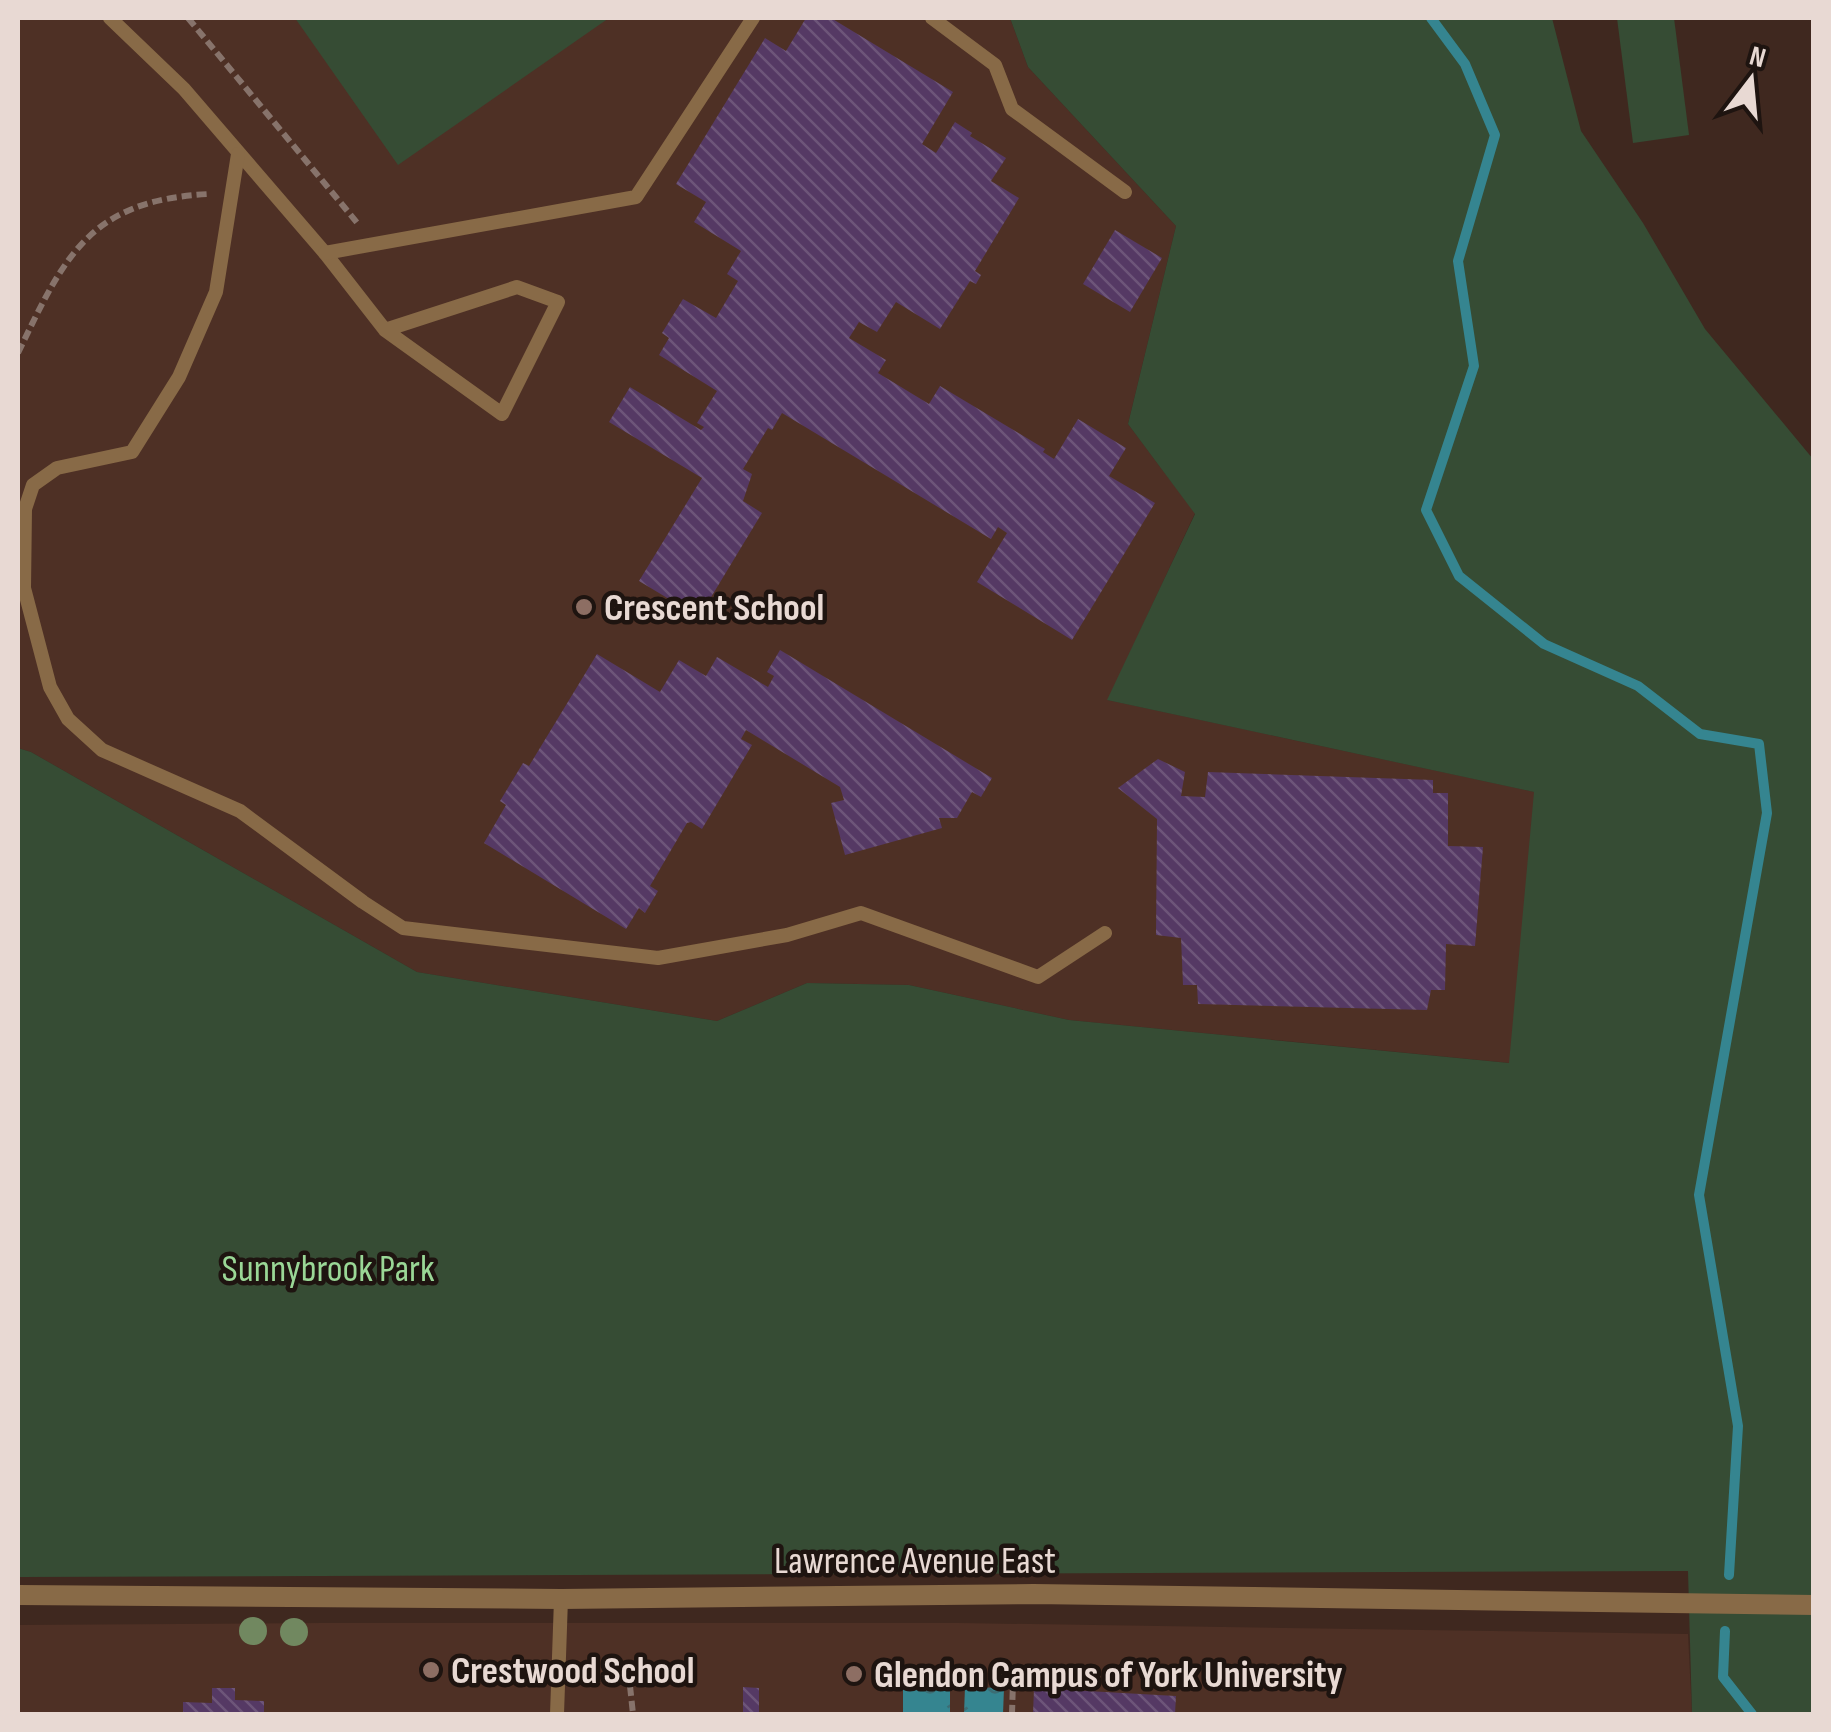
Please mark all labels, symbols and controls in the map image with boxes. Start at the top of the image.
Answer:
north arrow [1701,30,1801,130]
text: N [1746,39,1769,75]
place label: Crescent School [604,586,824,631]
marker: Crescent School [573,596,595,618]
park label: Sunnybrook Park [222,1247,435,1292]
street label: Lawrence Avenue East [774,1539,1056,1584]
place label: Crestwood School [451,1649,694,1694]
place label: Glendon Campus of York University [874,1653,1343,1698]
marker: Crestwood School [420,1659,442,1681]
marker: Glendon Campus of York University [843,1663,865,1685]

